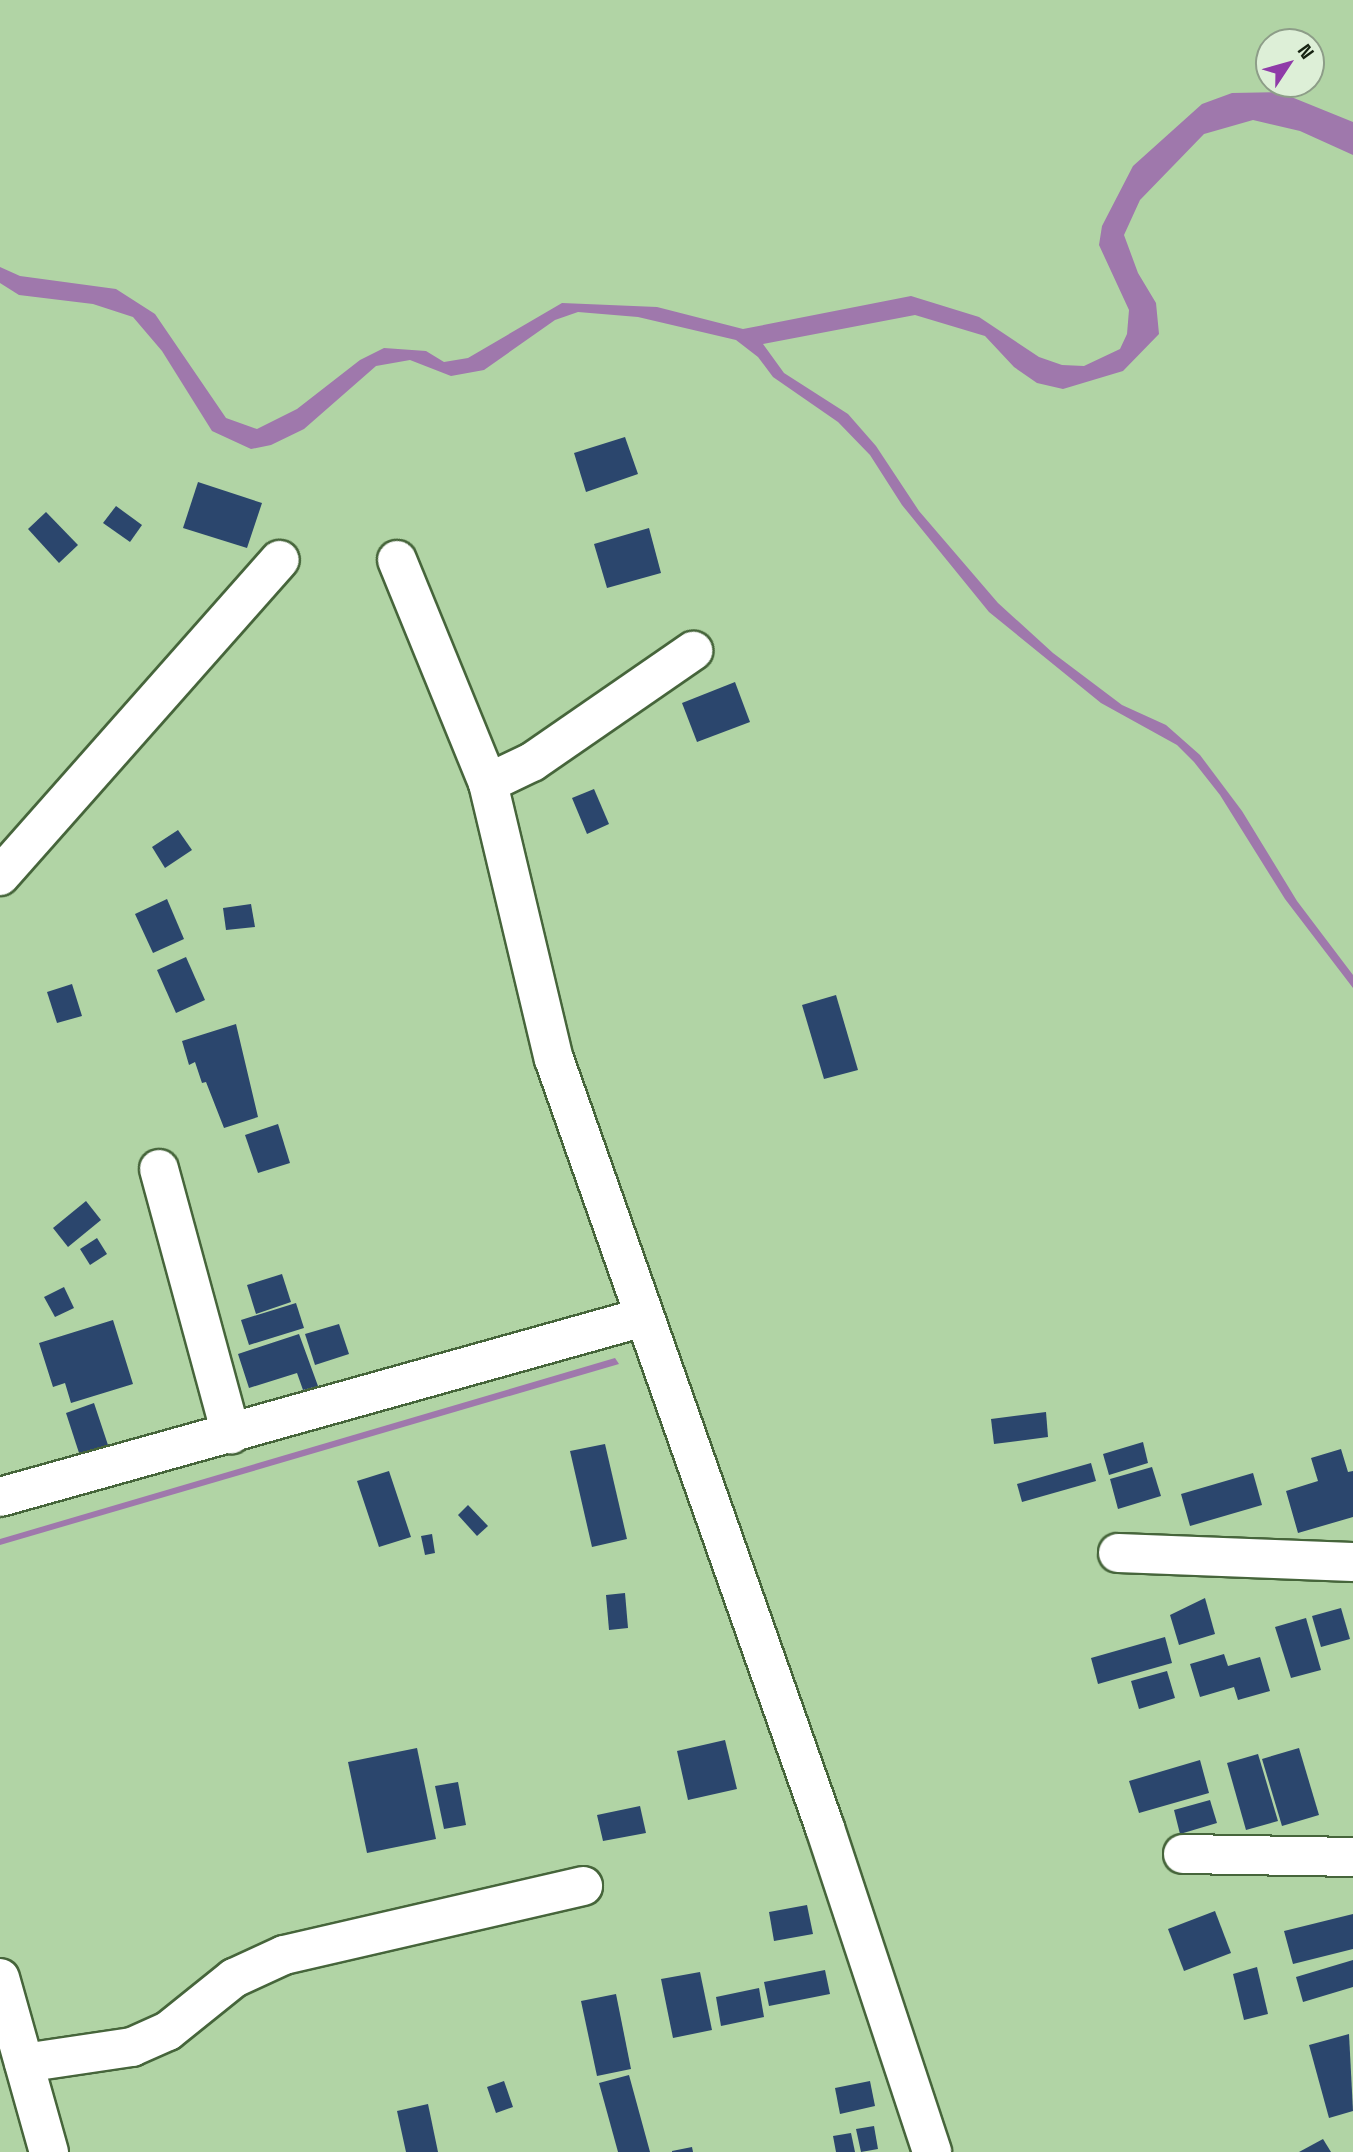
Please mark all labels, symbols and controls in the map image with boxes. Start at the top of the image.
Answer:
north arrow [1255,28,1325,98]
text: N [1292,39,1320,64]

